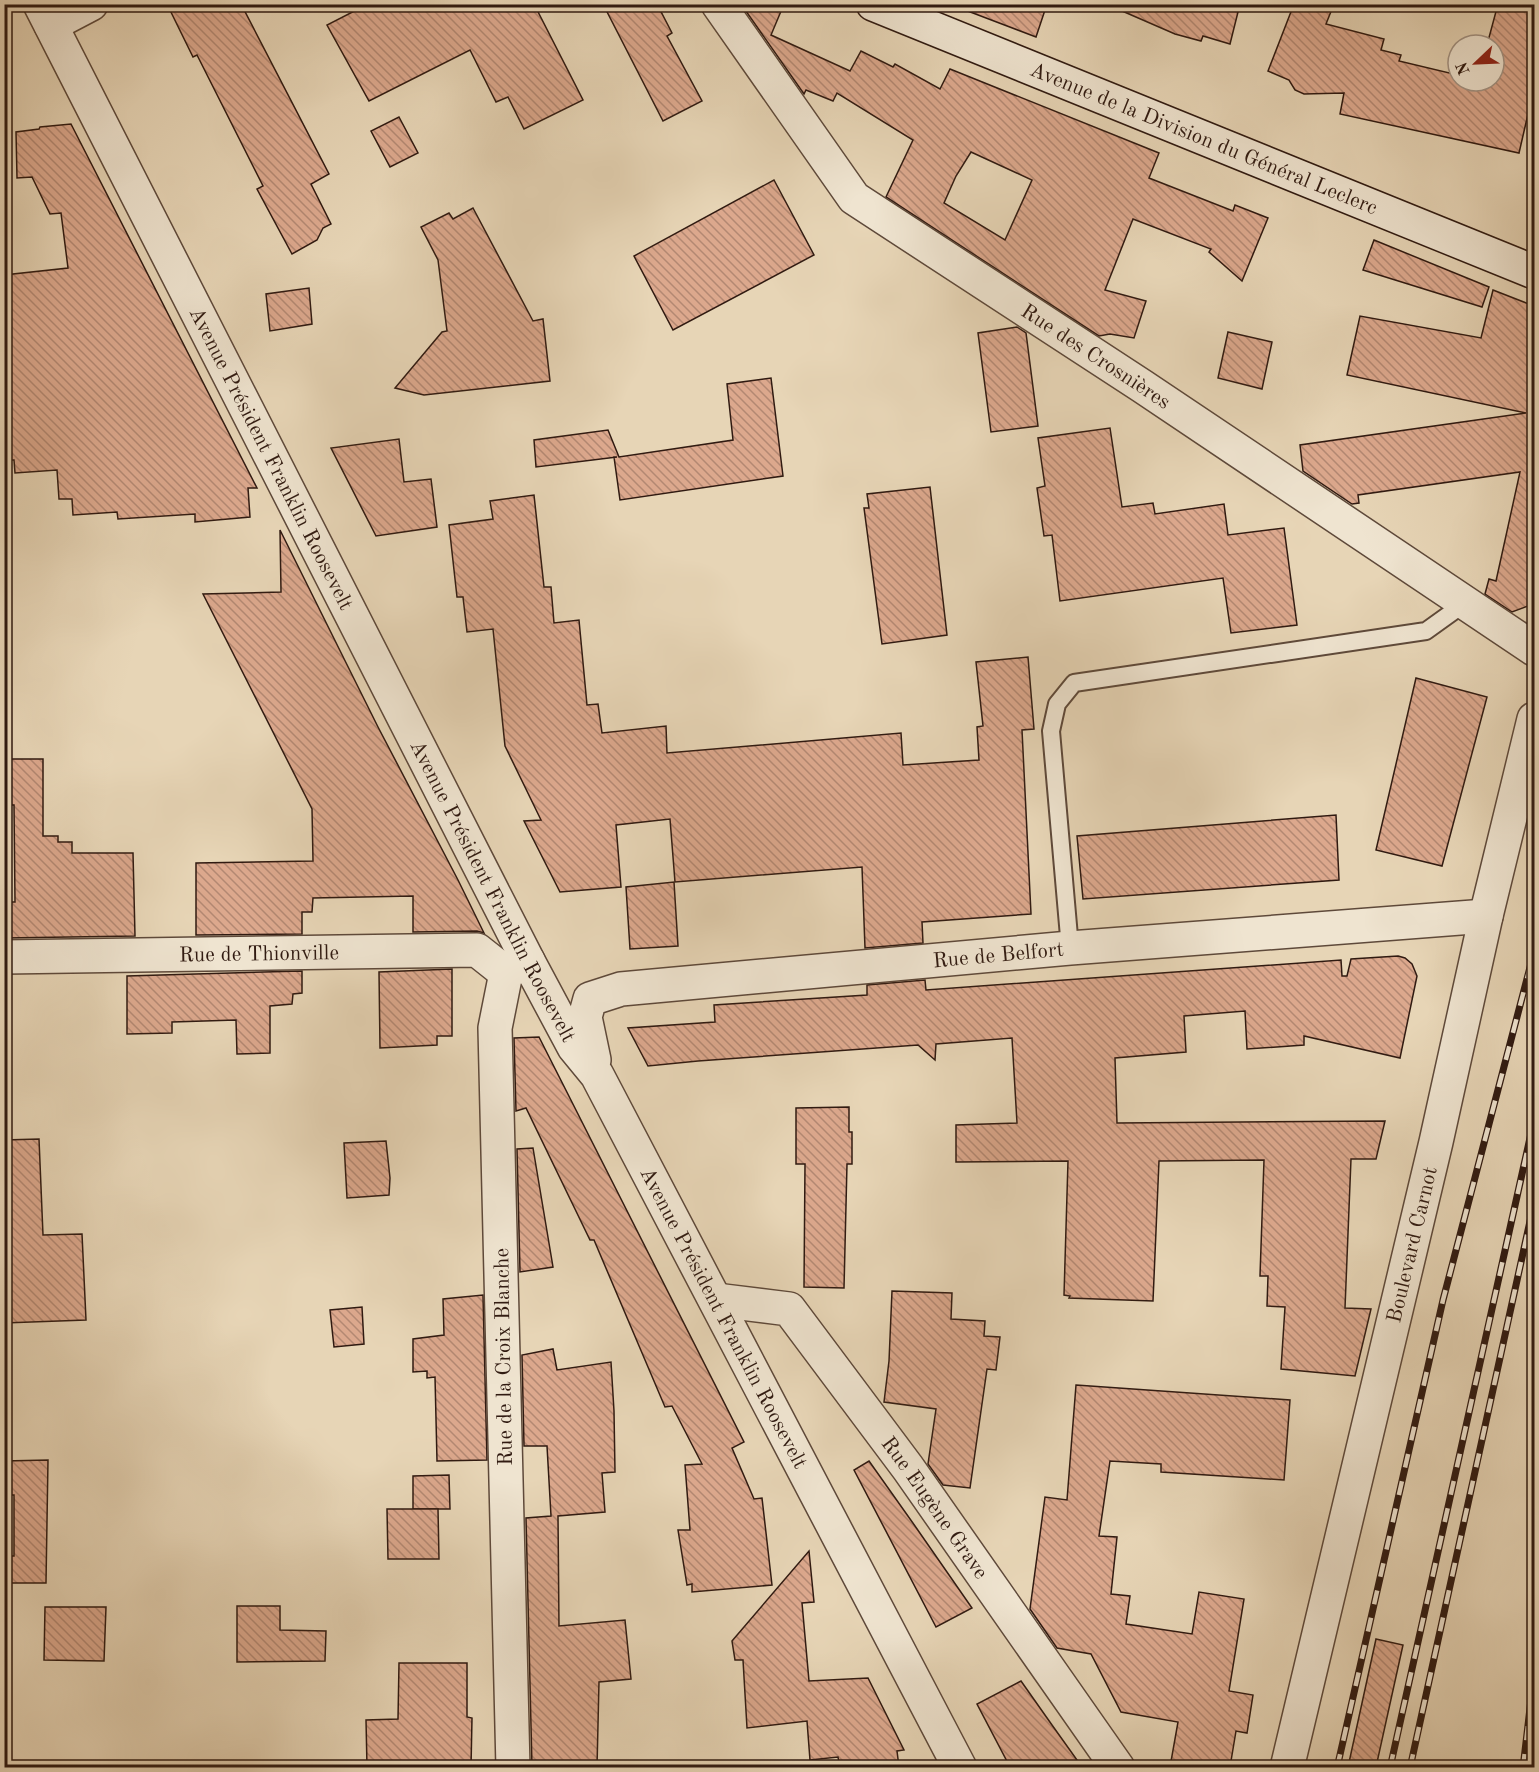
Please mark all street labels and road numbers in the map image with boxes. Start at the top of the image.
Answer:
street label: Avenue de la Division du Général Leclerc [1027,60,1380,219]
street label: Rue des Crosnières [1017,301,1174,414]
street label: Avenue Président Franklin Roosevelt [184,304,356,614]
street label: Avenue Président Franklin Roosevelt [405,737,578,1046]
street label: Rue de Belfort [932,940,1065,972]
street label: Rue de Thionville [179,943,339,966]
street label: Avenue Président Franklin Roosevelt [635,1164,810,1472]
street label: Boulevard Carnot [1384,1165,1442,1325]
street label: Rue de la Croix Blanche [492,1248,517,1466]
street label: Rue Eugène Grave [877,1433,991,1583]

